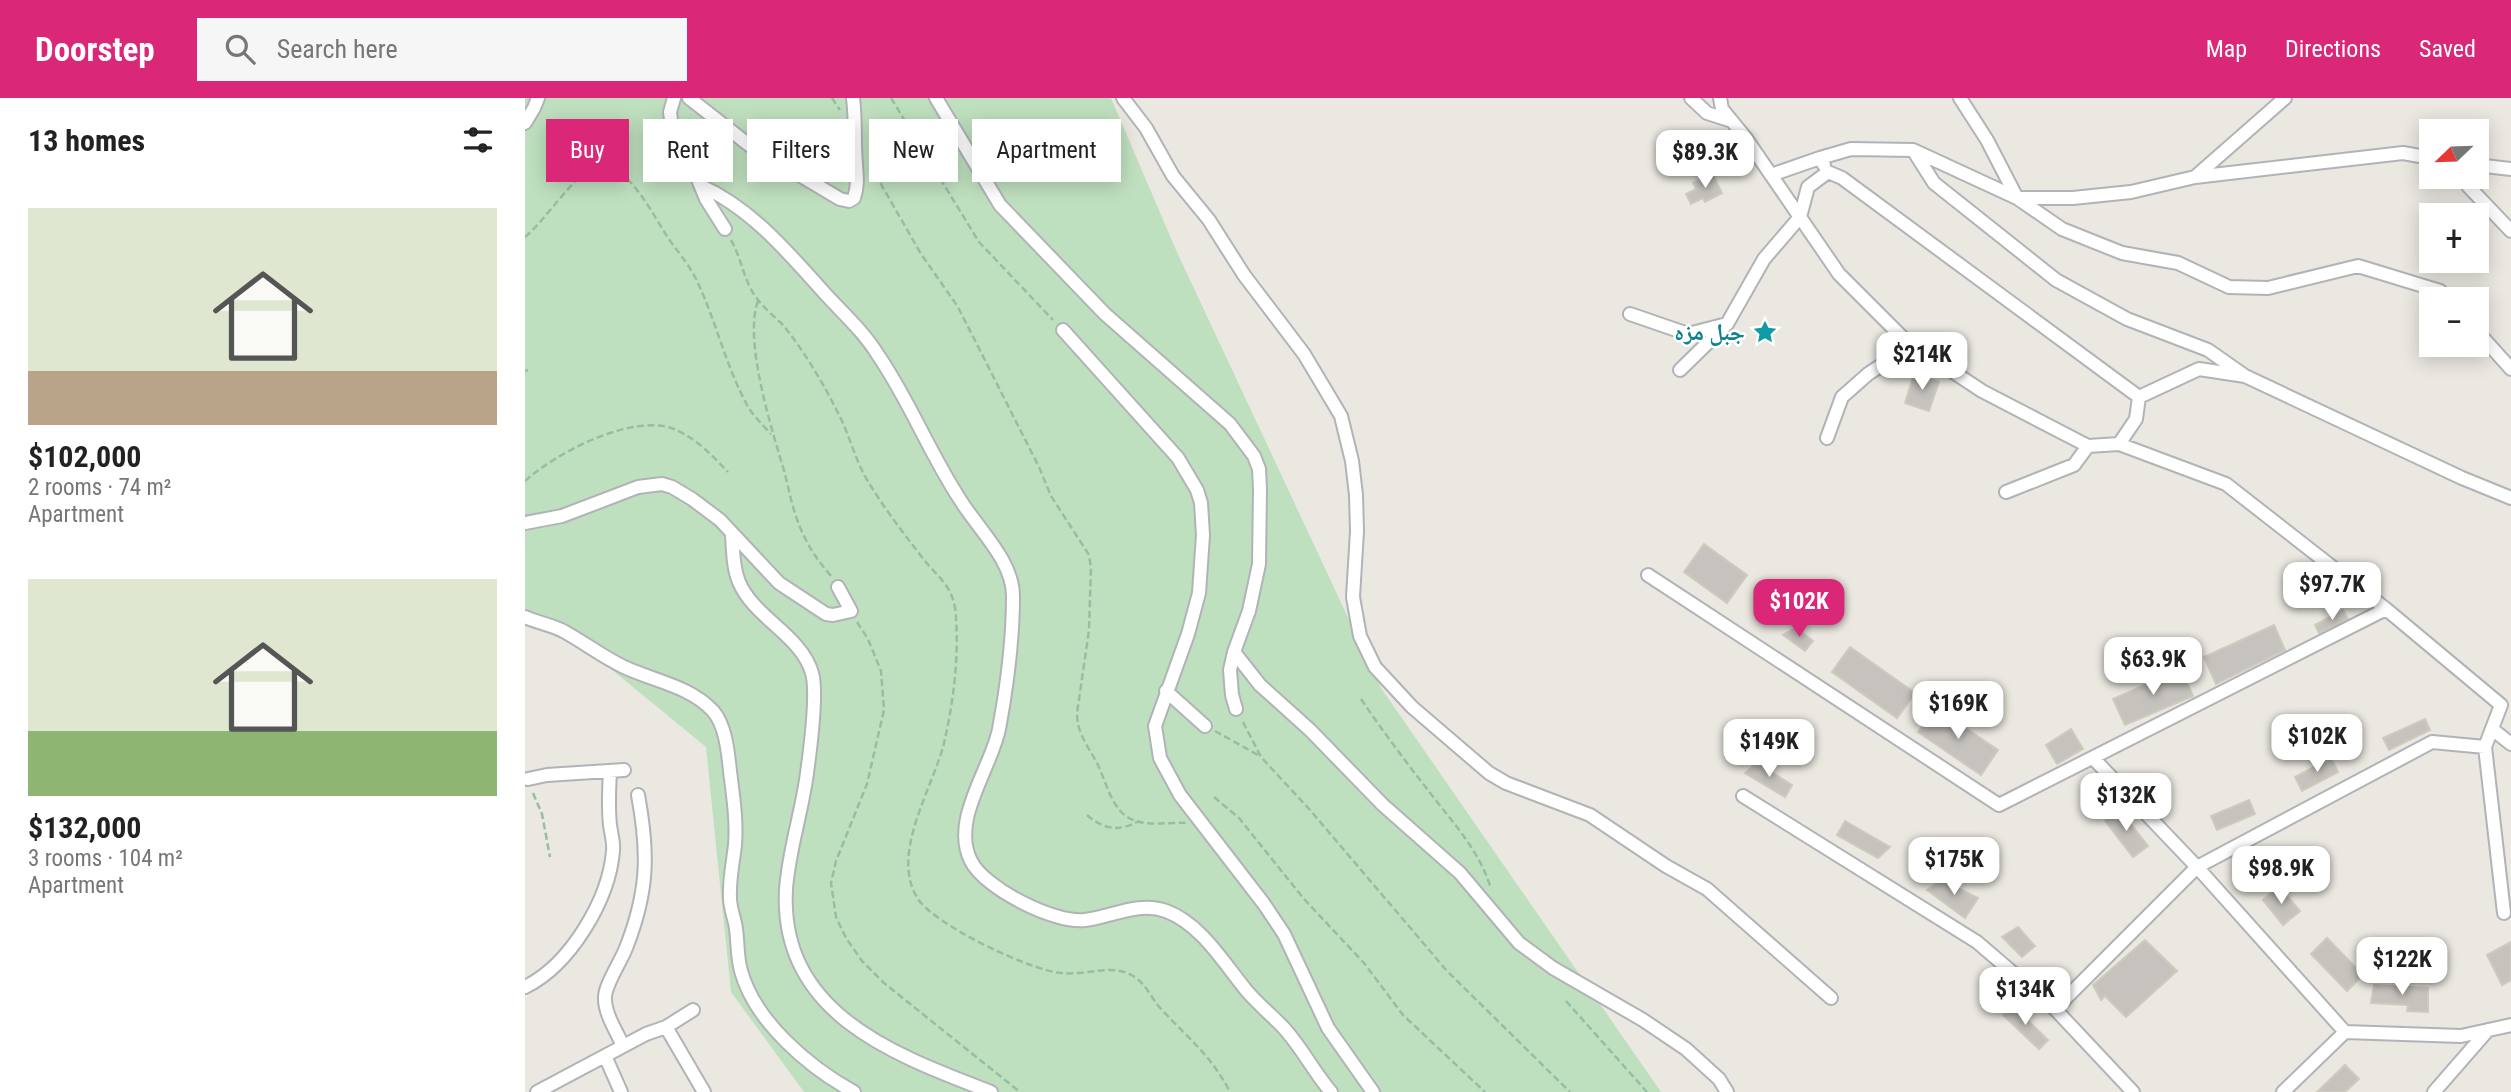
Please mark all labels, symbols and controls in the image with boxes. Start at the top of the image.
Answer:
search box [197,18,687,81]
text: Doorstep [35,30,155,69]
icon: search [221,30,259,68]
text: Search here [277,34,398,64]
text: Map [2206,35,2247,63]
text: Directions [2285,35,2381,63]
text: Saved [2419,35,2476,63]
chip: Buy [546,119,629,182]
chip: Rent [643,119,733,182]
chip: Filters [747,119,855,182]
chip: New [869,119,958,182]
chip: Apartment [972,119,1121,182]
north arrow [2419,119,2489,189]
map controls [2419,119,2489,357]
icon: filters [459,121,497,159]
text: 13 homes [28,123,145,158]
pin: $89.3K [1648,130,1762,190]
text: $89.3K [1672,139,1738,166]
button: + [2419,203,2489,273]
icon: home [200,253,326,379]
button: − [2419,287,2489,357]
place icon: جبل مزه [1751,318,1779,346]
place label: جبل مزه [1674,319,1745,346]
pin: $214K [1873,332,1971,392]
text: $214K [1892,341,1952,368]
text: $102,000 [28,439,141,474]
text: 2 rooms · 74 m² [28,474,171,501]
text: Apartment [28,501,124,528]
pin: $97.7K [2275,562,2389,622]
text: $97.7K [2299,571,2365,598]
pin: $102K [1750,580,1848,639]
text: $102K [1769,588,1829,615]
icon: home [200,624,326,750]
pin: $63.9K [2096,638,2210,697]
text: $63.9K [2120,646,2186,673]
pin: $169K [1909,682,2007,741]
text: $169K [1928,690,1988,717]
pin: $102K [2268,714,2366,774]
pin: $149K [1720,720,1818,779]
text: $102K [2287,723,2347,750]
text: $149K [1739,728,1799,755]
pin: $132K [2077,774,2175,833]
text: $132K [2096,782,2156,809]
text: $132,000 [28,810,141,845]
pin: $175K [1905,838,2003,897]
text: 3 rooms · 104 m² [28,845,183,872]
text: $175K [1924,846,1984,873]
pin: $98.9K [2224,846,2338,906]
text: $98.9K [2248,855,2314,882]
text: Apartment [28,872,124,899]
pin: $122K [2353,937,2451,997]
text: $122K [2372,946,2432,973]
pin: $134K [1976,968,2074,1027]
text: $134K [1995,976,2055,1003]

